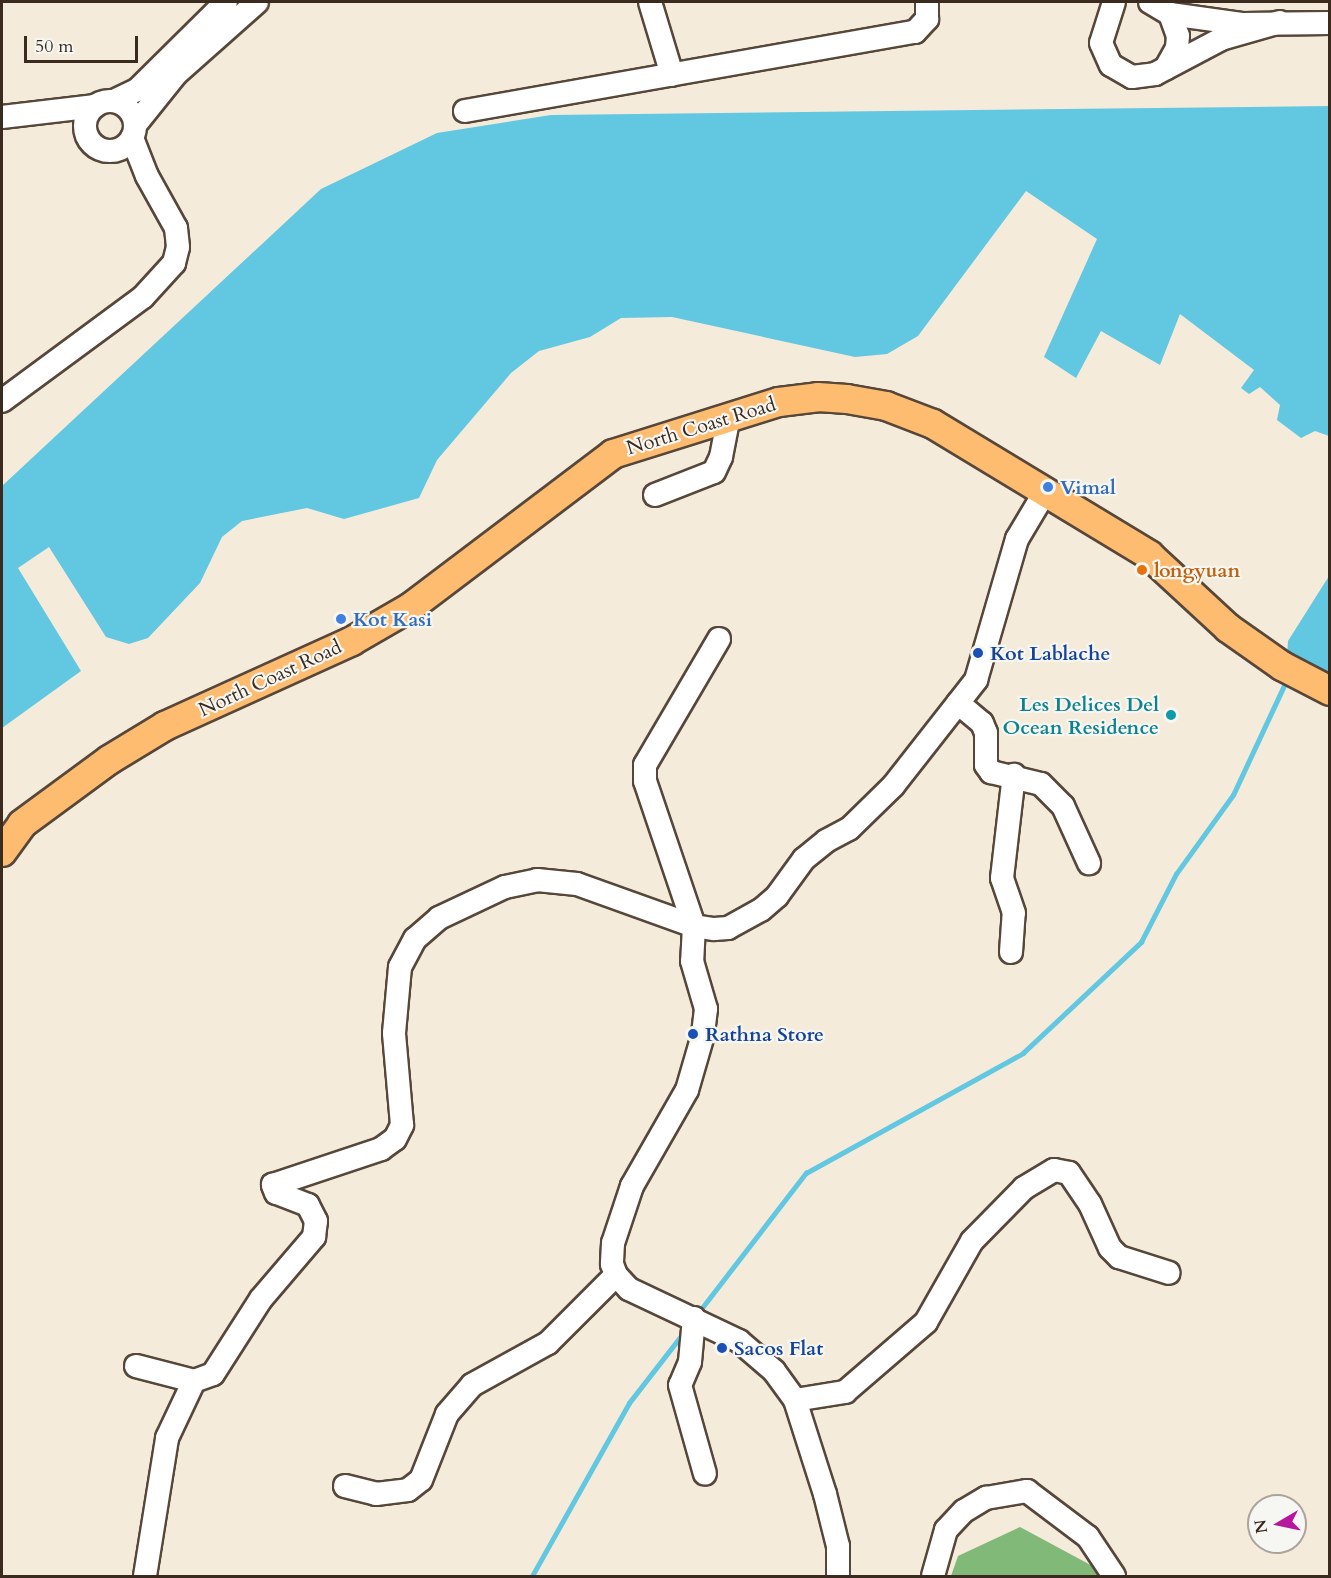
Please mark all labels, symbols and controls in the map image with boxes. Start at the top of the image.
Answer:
scale bar [27,24,141,62]
text: 50 m [35,34,74,59]
street label: North Coast Road [623,392,779,460]
place label: Vimal [1060,475,1116,499]
marker: Vimal [1041,480,1055,494]
place label: longyuan [1154,558,1240,582]
marker: longyuan [1135,563,1149,577]
place label: Kot Kasi [353,607,432,631]
marker: Kot Kasi [334,612,348,626]
street label: North Coast Road [195,634,345,722]
place label: Kot Lablache [990,641,1110,665]
marker: Kot Lablache [971,646,985,660]
place label: Les Delices Del Ocean Residence [1002,692,1159,739]
marker: Les Delices Del Ocean Residence [1164,708,1178,722]
place label: Rathna Store [705,1022,824,1046]
marker: Rathna Store [686,1027,700,1041]
place label: Sacos Flat [734,1336,823,1360]
marker: Sacos Flat [715,1341,729,1355]
north arrow [1247,1494,1307,1554]
text: N [1249,1518,1273,1535]

